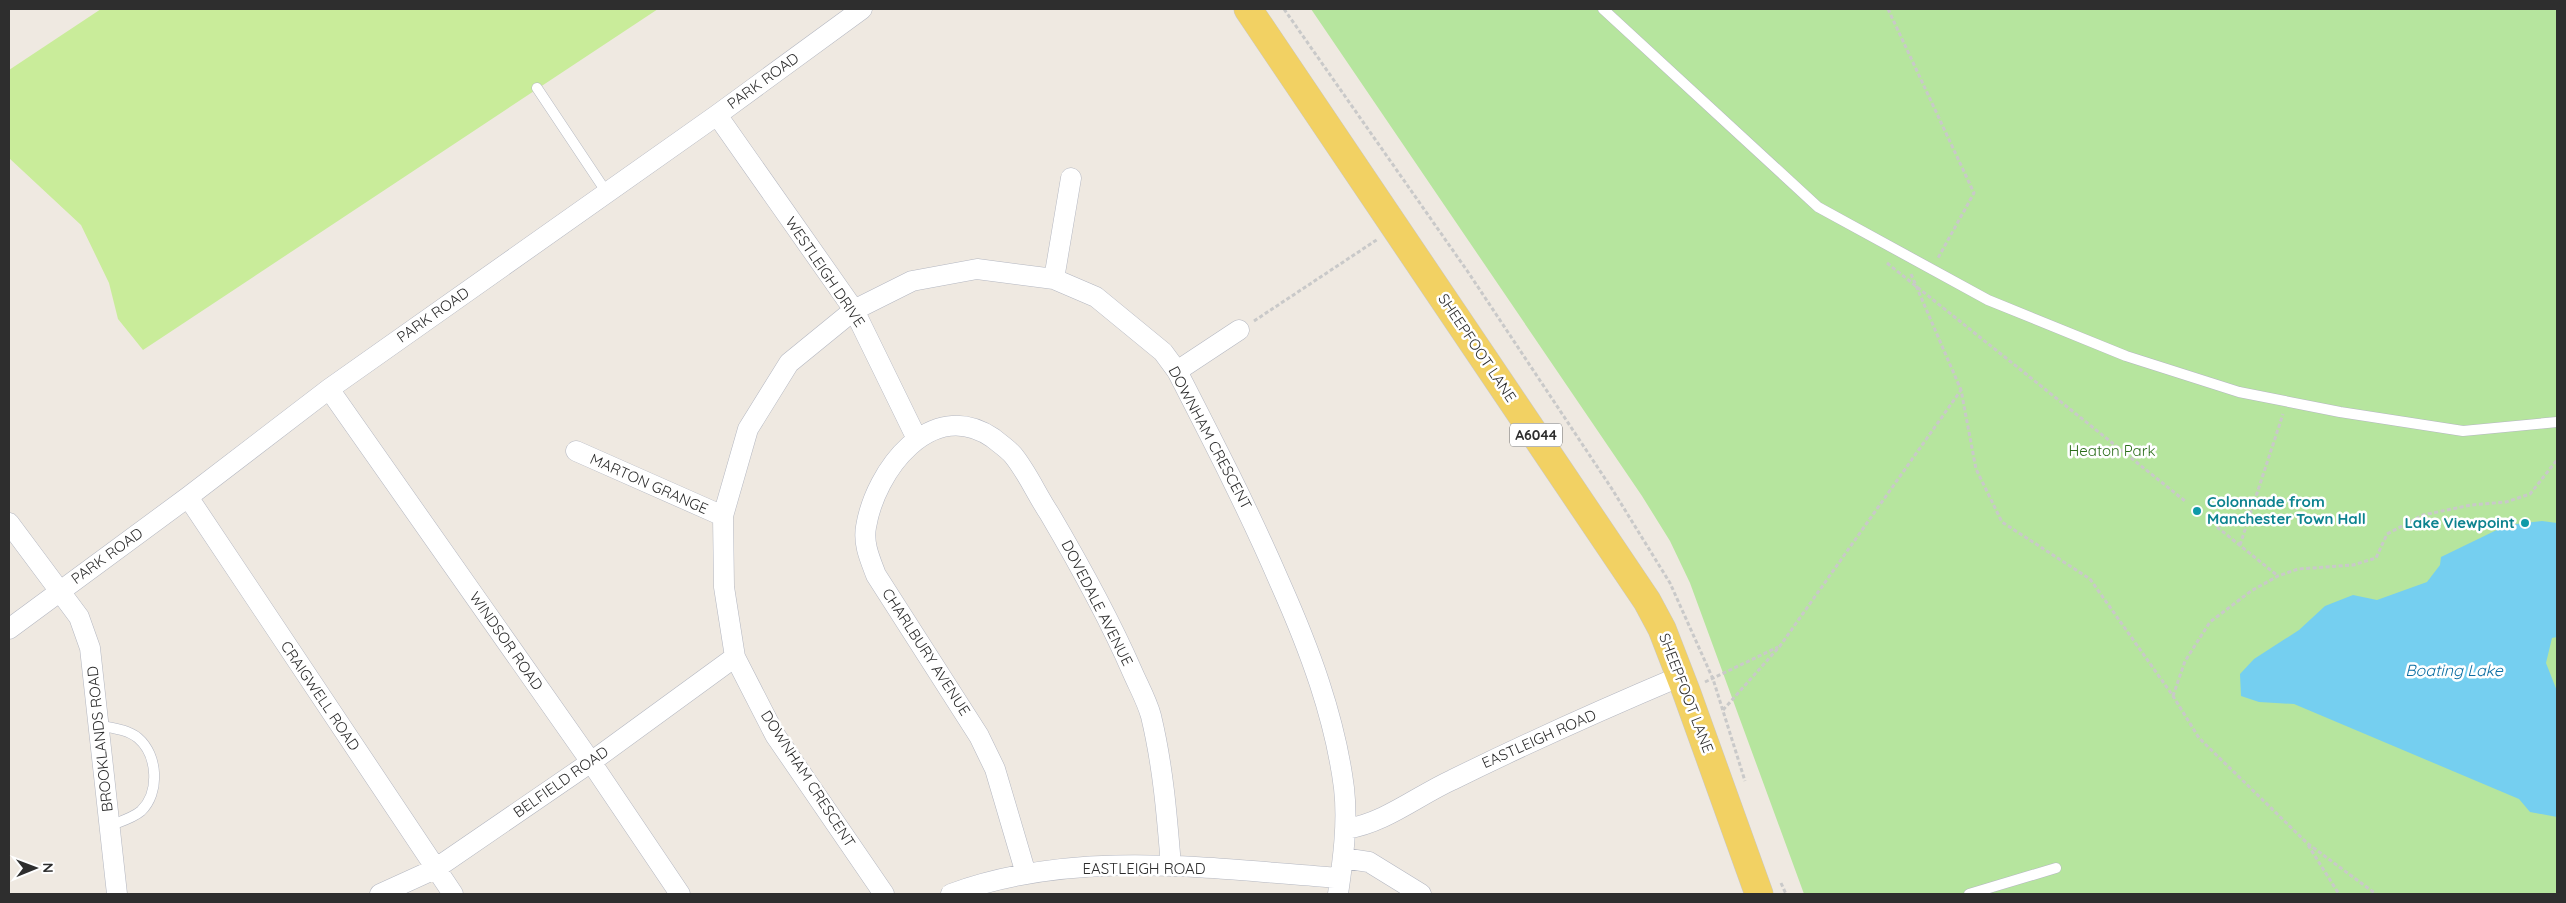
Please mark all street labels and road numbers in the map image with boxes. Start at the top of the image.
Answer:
street label: PARK ROAD [723,48,802,113]
street label: WESTLEIGH DRIVE [781,213,869,331]
street label: PARK ROAD [393,283,473,346]
street label: SHEEPFOOT LANE [1434,290,1521,405]
street label: DOWNHAM CRESCENT [1165,363,1256,513]
road number: A6044 [1510,424,1562,446]
street label: MARTON GRANGE [587,449,711,518]
street label: PARK ROAD [67,523,146,588]
street label: DOVEDALE AVENUE [1058,537,1137,669]
street label: CHARLBURY AVENUE [878,584,975,719]
street label: WINDSOR ROAD [465,588,548,694]
street label: SHEEPFOOT LANE [1655,630,1718,755]
street label: CRAIGWELL ROAD [277,637,364,754]
street label: BROOKLANDS ROAD [82,665,117,813]
street label: EASTLEIGH ROAD [1479,705,1599,772]
street label: DOWNHAM CRESCENT [757,707,860,851]
street label: BELFIELD ROAD [510,742,612,821]
street label: EASTLEIGH ROAD [1082,859,1206,878]

